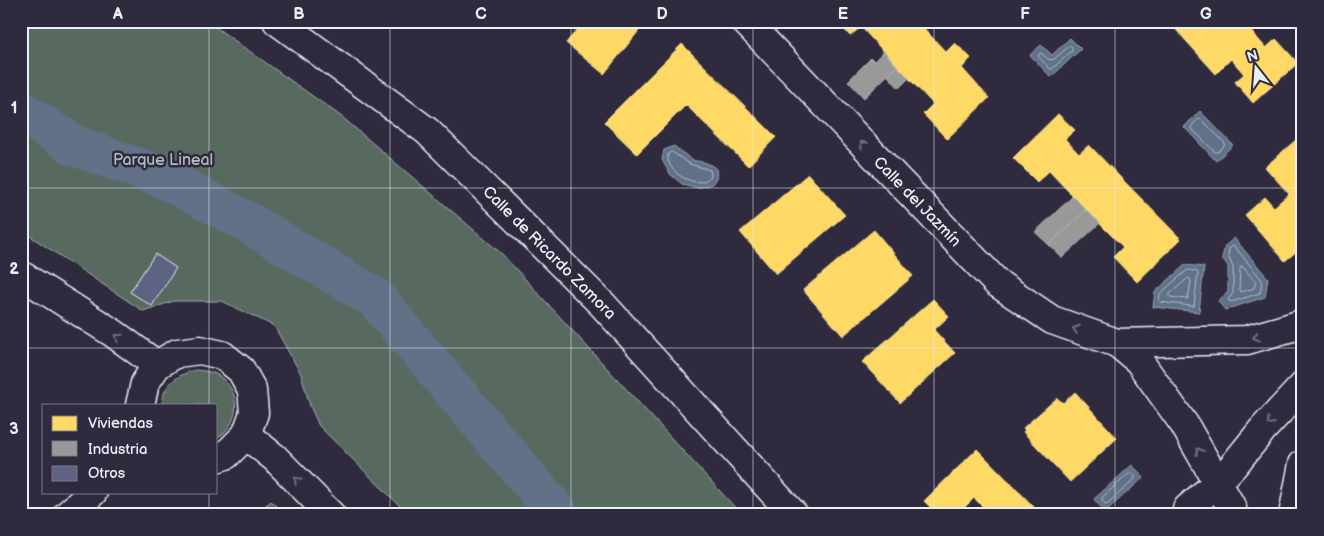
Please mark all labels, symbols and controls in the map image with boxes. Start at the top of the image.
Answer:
text: A [112,5,123,24]
text: B [293,5,305,24]
text: C [475,5,487,24]
text: D [656,5,668,24]
text: E [838,5,848,24]
text: F [1020,5,1030,24]
text: G [1200,5,1212,24]
north arrow [1232,42,1282,92]
text: N [1245,46,1260,66]
text: 1 [11,99,17,118]
one-way arrow [860,140,869,149]
park label: Parque Lineal [113,151,213,170]
street label: Calle del Jazmín [869,153,965,251]
street label: Calle de Ricardo Zamora [478,182,620,324]
text: 2 [9,260,19,279]
one-way arrow [1072,325,1080,335]
one-way arrow [1252,331,1261,342]
one-way arrow [114,334,124,343]
legend [42,404,218,494]
text: Viviendas [88,414,153,433]
one-way arrow [1267,416,1276,425]
text: 3 [9,420,19,439]
text: Industria [88,440,148,459]
one-way arrow [1195,447,1205,456]
text: Otros [88,464,126,483]
one-way arrow [294,477,303,486]

